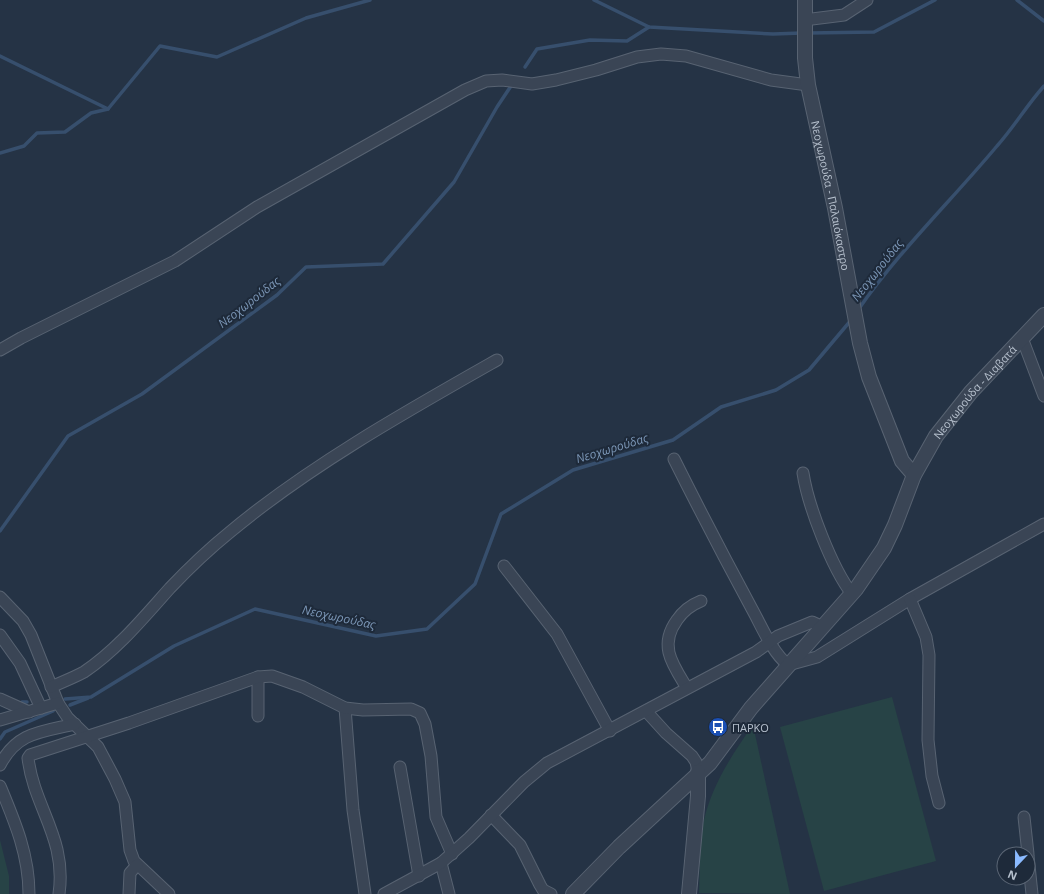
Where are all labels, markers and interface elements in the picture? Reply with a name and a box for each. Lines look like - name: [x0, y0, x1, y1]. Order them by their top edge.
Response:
- street label: Νεοχωρούδα - Παλαιόκαστρο: [808, 119, 854, 272]
- water label: Νεοχωρούδας: [847, 235, 907, 305]
- water label: Νεοχωρούδας: [214, 272, 284, 332]
- street label: Νεοχωρούδα - Διαβατά: [929, 341, 1020, 442]
- water label: Νεοχωρούδας: [574, 429, 651, 467]
- water label: Νεοχωρούδας: [301, 601, 378, 633]
- bus stop icon: ΠΑΡΚΟ: [707, 716, 729, 738]
- place label: ΠΑΡΚΟ: [732, 720, 769, 735]
- north arrow: [996, 846, 1036, 886]
- text: N: [1005, 867, 1019, 884]

